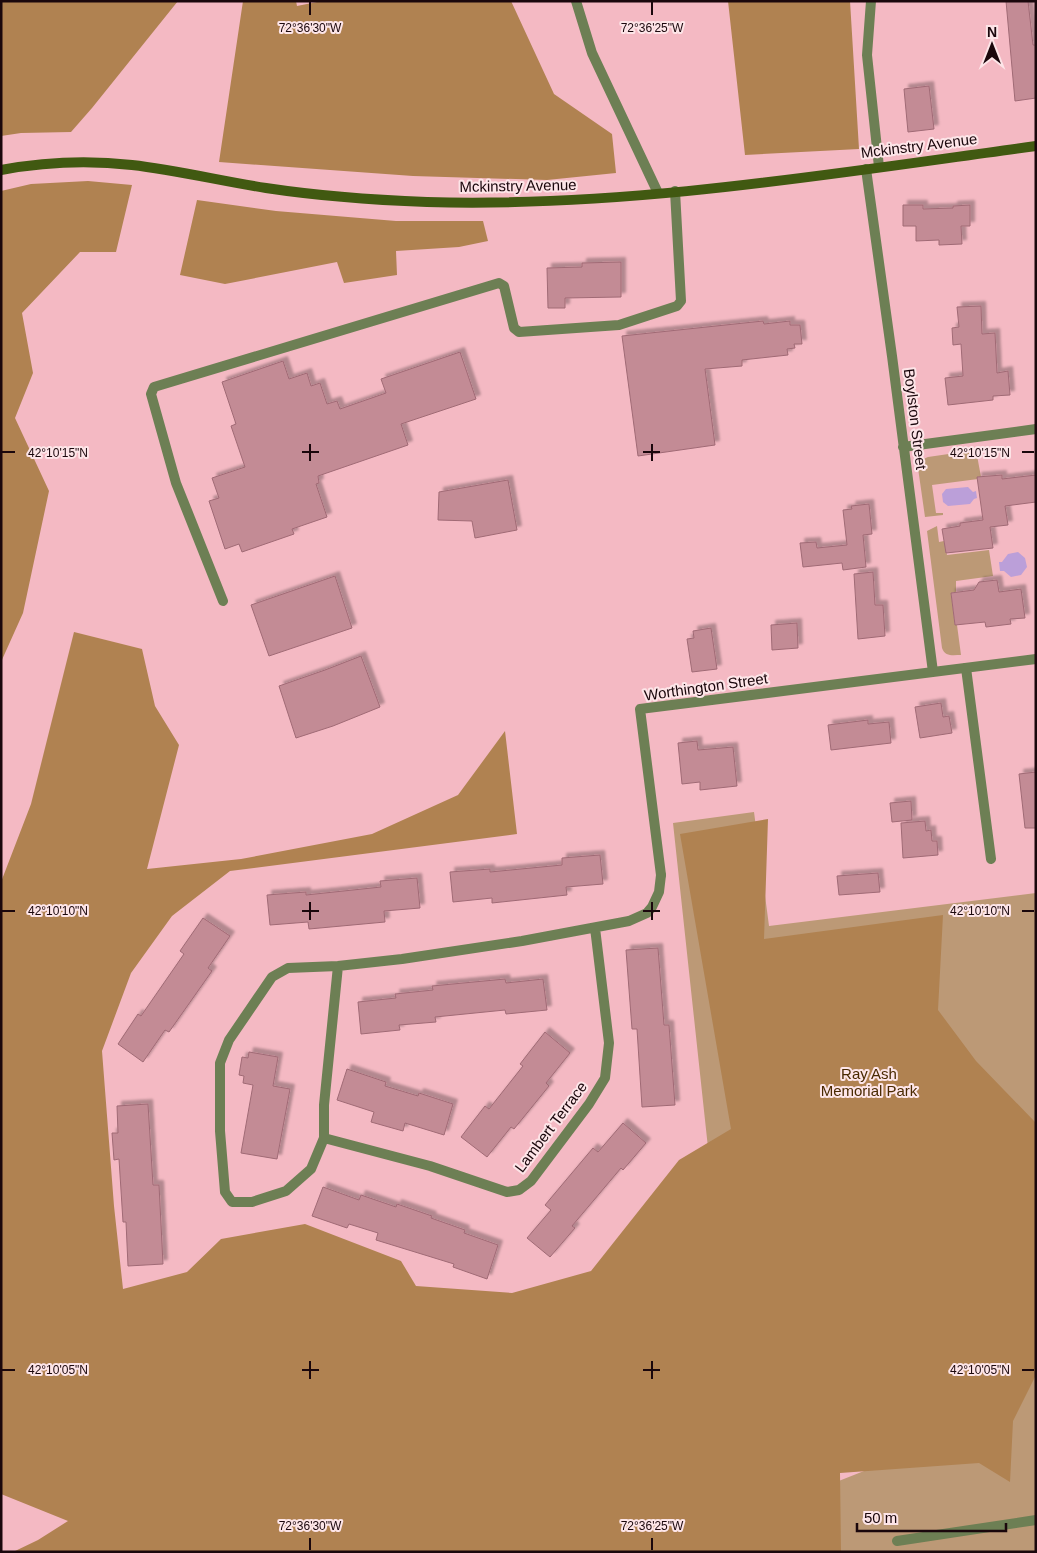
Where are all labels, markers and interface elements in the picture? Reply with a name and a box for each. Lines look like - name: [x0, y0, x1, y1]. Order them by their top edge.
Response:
- north arrow: [967, 20, 1017, 70]
- text: 72°36'30"W: [279, 21, 342, 35]
- text: 72°36'25"W: [621, 21, 684, 35]
- text: N: [987, 24, 997, 40]
- street label: Mckinstry Avenue: [860, 130, 978, 161]
- street label: Mckinstry Avenue: [459, 176, 577, 195]
- street label: Boylston Street: [901, 367, 930, 471]
- text: 42°10'15"N: [28, 446, 88, 460]
- text: 42°10'15"N: [950, 446, 1010, 460]
- street label: Worthington Street: [643, 669, 770, 704]
- text: 42°10'10"N: [28, 904, 88, 918]
- text: 42°10'10"N: [950, 904, 1010, 918]
- park label: Ray Ash Memorial Park: [821, 1065, 918, 1099]
- street label: Lambert Terrace: [511, 1078, 590, 1175]
- text: 42°10'05"N: [28, 1363, 88, 1377]
- text: 42°10'05"N: [950, 1363, 1010, 1377]
- scale bar: [857, 1500, 1006, 1532]
- text: 50 m: [864, 1509, 897, 1526]
- text: 72°36'30"W: [279, 1519, 342, 1533]
- text: 72°36'25"W: [621, 1519, 684, 1533]

